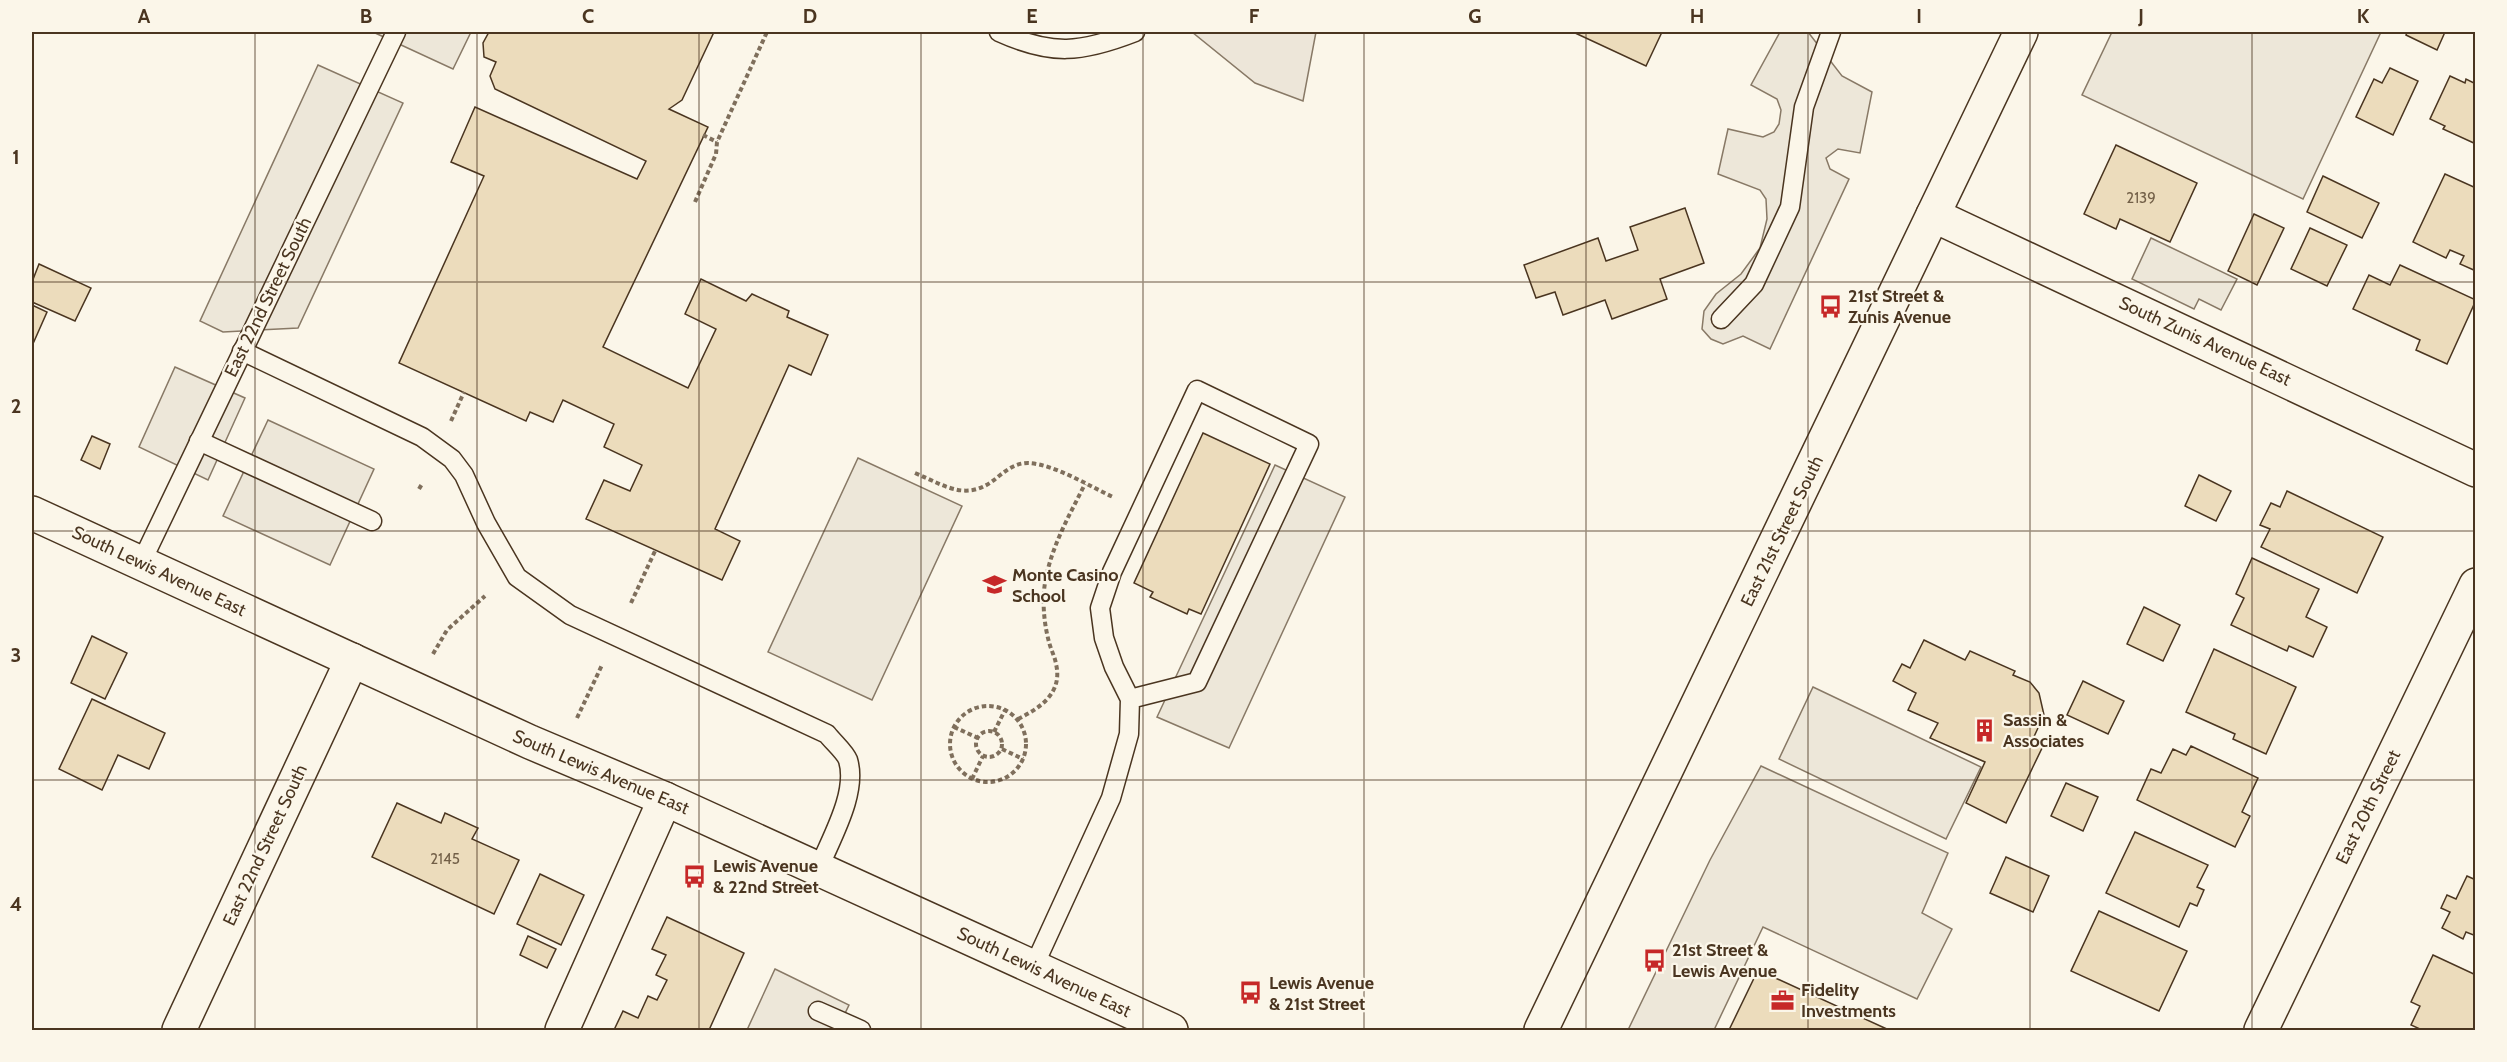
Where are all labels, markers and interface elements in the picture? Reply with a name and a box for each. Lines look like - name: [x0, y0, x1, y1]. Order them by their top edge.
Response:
- text: A: [138, 4, 151, 28]
- text: B: [360, 4, 372, 28]
- text: C: [582, 4, 594, 28]
- text: D: [803, 4, 817, 28]
- text: E: [1026, 4, 1038, 28]
- text: F: [1249, 4, 1260, 28]
- text: G: [1468, 4, 1482, 28]
- text: H: [1690, 4, 1704, 28]
- text: I: [1916, 4, 1922, 28]
- text: J: [2137, 4, 2144, 28]
- text: K: [2357, 4, 2370, 28]
- text: 1: [12, 145, 20, 169]
- house number: 2139: [2126, 189, 2156, 207]
- street label: East 22nd Street South: [220, 213, 316, 381]
- place label: 21st Street & Zunis Avenue: [1848, 285, 1951, 328]
- street label: South Zunis Avenue East: [2116, 291, 2294, 391]
- bus stop icon: 21st Street & Zunis Avenue: [1817, 293, 1843, 319]
- text: 2: [11, 394, 21, 418]
- street label: East 21st Street South: [1736, 452, 1828, 610]
- street label: South Lewis Avenue East: [69, 521, 249, 621]
- place label: Monte Casino School: [1012, 564, 1118, 607]
- school or university icon: Monte Casino School: [981, 572, 1007, 598]
- text: 3: [11, 643, 21, 667]
- place label: Sassin & Associates: [2003, 709, 2085, 752]
- building icon: Sassin & Associates: [1972, 717, 1998, 743]
- street label: South Lewis Avenue East: [510, 725, 692, 819]
- street label: East 20th Street: [2331, 746, 2405, 868]
- street label: East 22nd Street South: [218, 761, 312, 929]
- house number: 2145: [430, 850, 460, 868]
- place label: Lewis Avenue & 22nd Street: [713, 855, 819, 898]
- bus stop icon: Lewis Avenue & 22nd Street: [682, 863, 708, 889]
- text: 4: [10, 892, 22, 916]
- street label: South Lewis Avenue East: [954, 922, 1134, 1022]
- place label: 21st Street & Lewis Avenue: [1672, 939, 1777, 982]
- bus stop icon: 21st Street & Lewis Avenue: [1641, 947, 1667, 973]
- place label: Lewis Avenue & 21st Street: [1269, 972, 1374, 1015]
- place label: Fidelity Investments: [1801, 979, 1896, 1022]
- bus stop icon: Lewis Avenue & 21st Street: [1238, 980, 1264, 1006]
- office icon: Fidelity Investments: [1770, 987, 1796, 1013]

